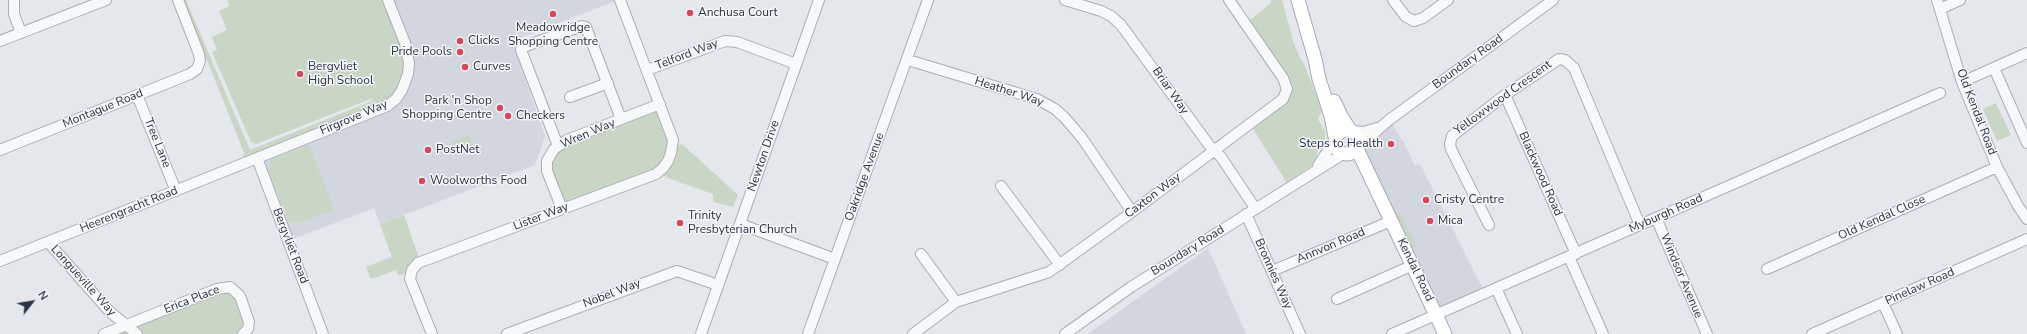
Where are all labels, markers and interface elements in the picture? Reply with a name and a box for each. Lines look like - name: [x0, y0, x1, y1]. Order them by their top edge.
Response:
- place label: Anchusa Court: [698, 6, 778, 20]
- marker: Anchusa Court: [685, 8, 695, 18]
- marker: Meadowridge Shopping Centre: [548, 9, 558, 19]
- place label: Meadowridge Shopping Centre: [508, 21, 598, 49]
- street label: Boundary Road: [1430, 32, 1506, 92]
- place label: Clicks: [468, 34, 500, 48]
- marker: Clicks: [455, 36, 465, 46]
- street label: Telford Way: [654, 36, 720, 74]
- place label: Pride Pools: [391, 45, 452, 59]
- marker: Pride Pools: [455, 47, 465, 57]
- street label: Yellowwood Crescent: [1451, 58, 1555, 138]
- place label: Bergvliet High School: [308, 60, 373, 88]
- place label: Curves: [473, 60, 511, 74]
- marker: Curves: [460, 62, 470, 72]
- street label: Briar Way: [1149, 65, 1191, 117]
- street label: Old Kendal Road: [1953, 67, 1999, 157]
- marker: Bergvliet High School: [295, 69, 305, 79]
- street label: Heather Way: [973, 74, 1045, 110]
- street label: Montague Road: [61, 86, 145, 132]
- place label: Park 'n Shop Shopping Centre: [402, 94, 492, 122]
- street label: Firgrove Way: [318, 97, 390, 139]
- marker: Park 'n Shop Shopping Centre: [495, 103, 505, 113]
- place label: Checkers: [516, 109, 565, 123]
- marker: Checkers: [503, 111, 513, 121]
- street label: Tree Lane: [140, 116, 174, 170]
- street label: Wren Way: [558, 116, 618, 152]
- street label: Newton Drive: [745, 118, 783, 194]
- street label: Blackwood Road: [1515, 130, 1565, 218]
- street label: Oakridge Avenue: [842, 131, 888, 223]
- place label: Steps to Health: [1299, 137, 1383, 151]
- marker: Steps to Health: [1386, 139, 1396, 149]
- place label: PostNet: [436, 143, 479, 157]
- marker: PostNet: [423, 145, 433, 155]
- street label: Caxton Way: [1122, 170, 1184, 222]
- place label: Woolworths Food: [430, 174, 527, 188]
- marker: Woolworths Food: [417, 176, 427, 186]
- street label: Heerengracht Road: [78, 184, 180, 236]
- street label: Myburgh Road: [1627, 191, 1705, 237]
- street label: Old Kendal Close: [1836, 192, 1928, 244]
- place label: Cristy Centre: [1434, 193, 1504, 207]
- marker: Cristy Centre: [1421, 195, 1431, 205]
- street label: Lister Way: [511, 200, 571, 234]
- street label: Bergvliet Road: [269, 206, 311, 286]
- place label: Trinity Presbyterian Church: [688, 209, 797, 237]
- place label: Mica: [1438, 214, 1463, 228]
- marker: Mica: [1425, 216, 1435, 226]
- marker: Trinity Presbyterian Church: [675, 218, 685, 228]
- street label: Boundary Road: [1149, 223, 1227, 279]
- street label: Annvon Road: [1295, 225, 1367, 267]
- street label: Windsor Avenue: [1657, 232, 1705, 320]
- street label: Kendal Road: [1394, 236, 1436, 304]
- street label: Bronnies Way: [1251, 237, 1295, 311]
- street label: Longueville Way: [47, 243, 119, 319]
- street label: Pinelaw Road: [1883, 265, 1957, 309]
- street label: Nobel Way: [581, 276, 643, 312]
- north arrow: [12, 282, 52, 322]
- street label: Erica Place: [162, 283, 222, 317]
- text: N: [34, 288, 51, 303]

